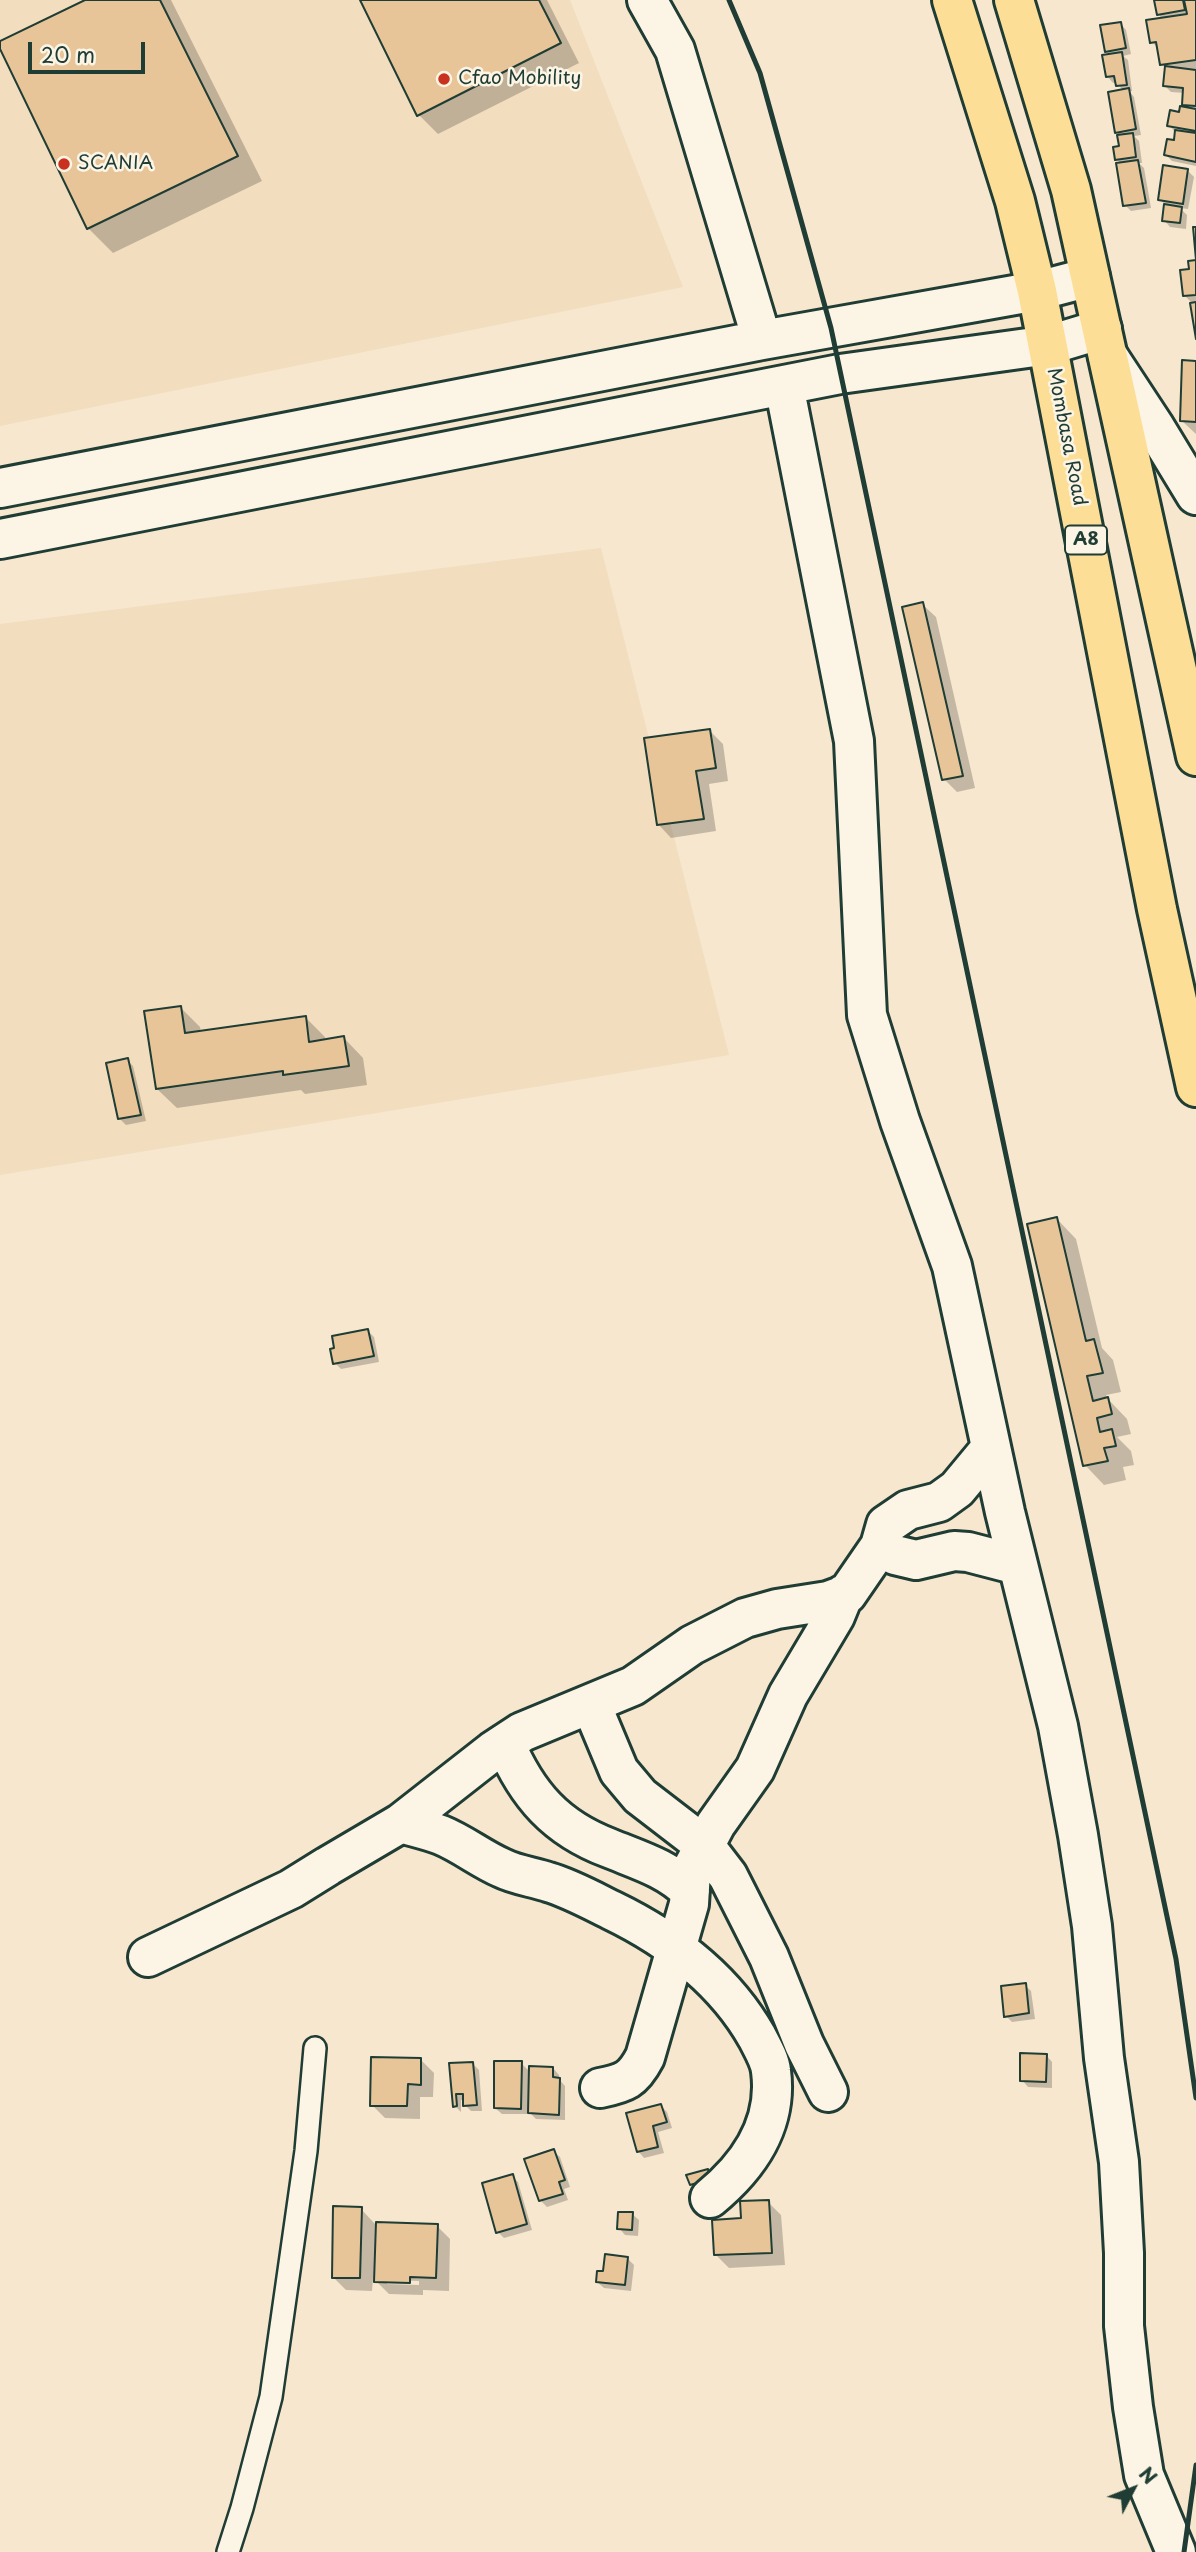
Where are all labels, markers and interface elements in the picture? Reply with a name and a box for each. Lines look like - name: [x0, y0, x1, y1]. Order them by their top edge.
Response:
- scale bar: [32, 28, 149, 72]
- text: 20 m: [41, 38, 95, 70]
- place label: Cfao Mobility: [458, 68, 581, 90]
- marker: Cfao Mobility: [436, 71, 452, 87]
- place label: SCANIA: [78, 153, 153, 175]
- marker: SCANIA: [56, 156, 72, 172]
- street label: Mombasa Road: [1041, 366, 1091, 508]
- road number: A8: [1065, 526, 1107, 554]
- north arrow: [1098, 2454, 1168, 2524]
- text: N: [1133, 2460, 1164, 2490]

